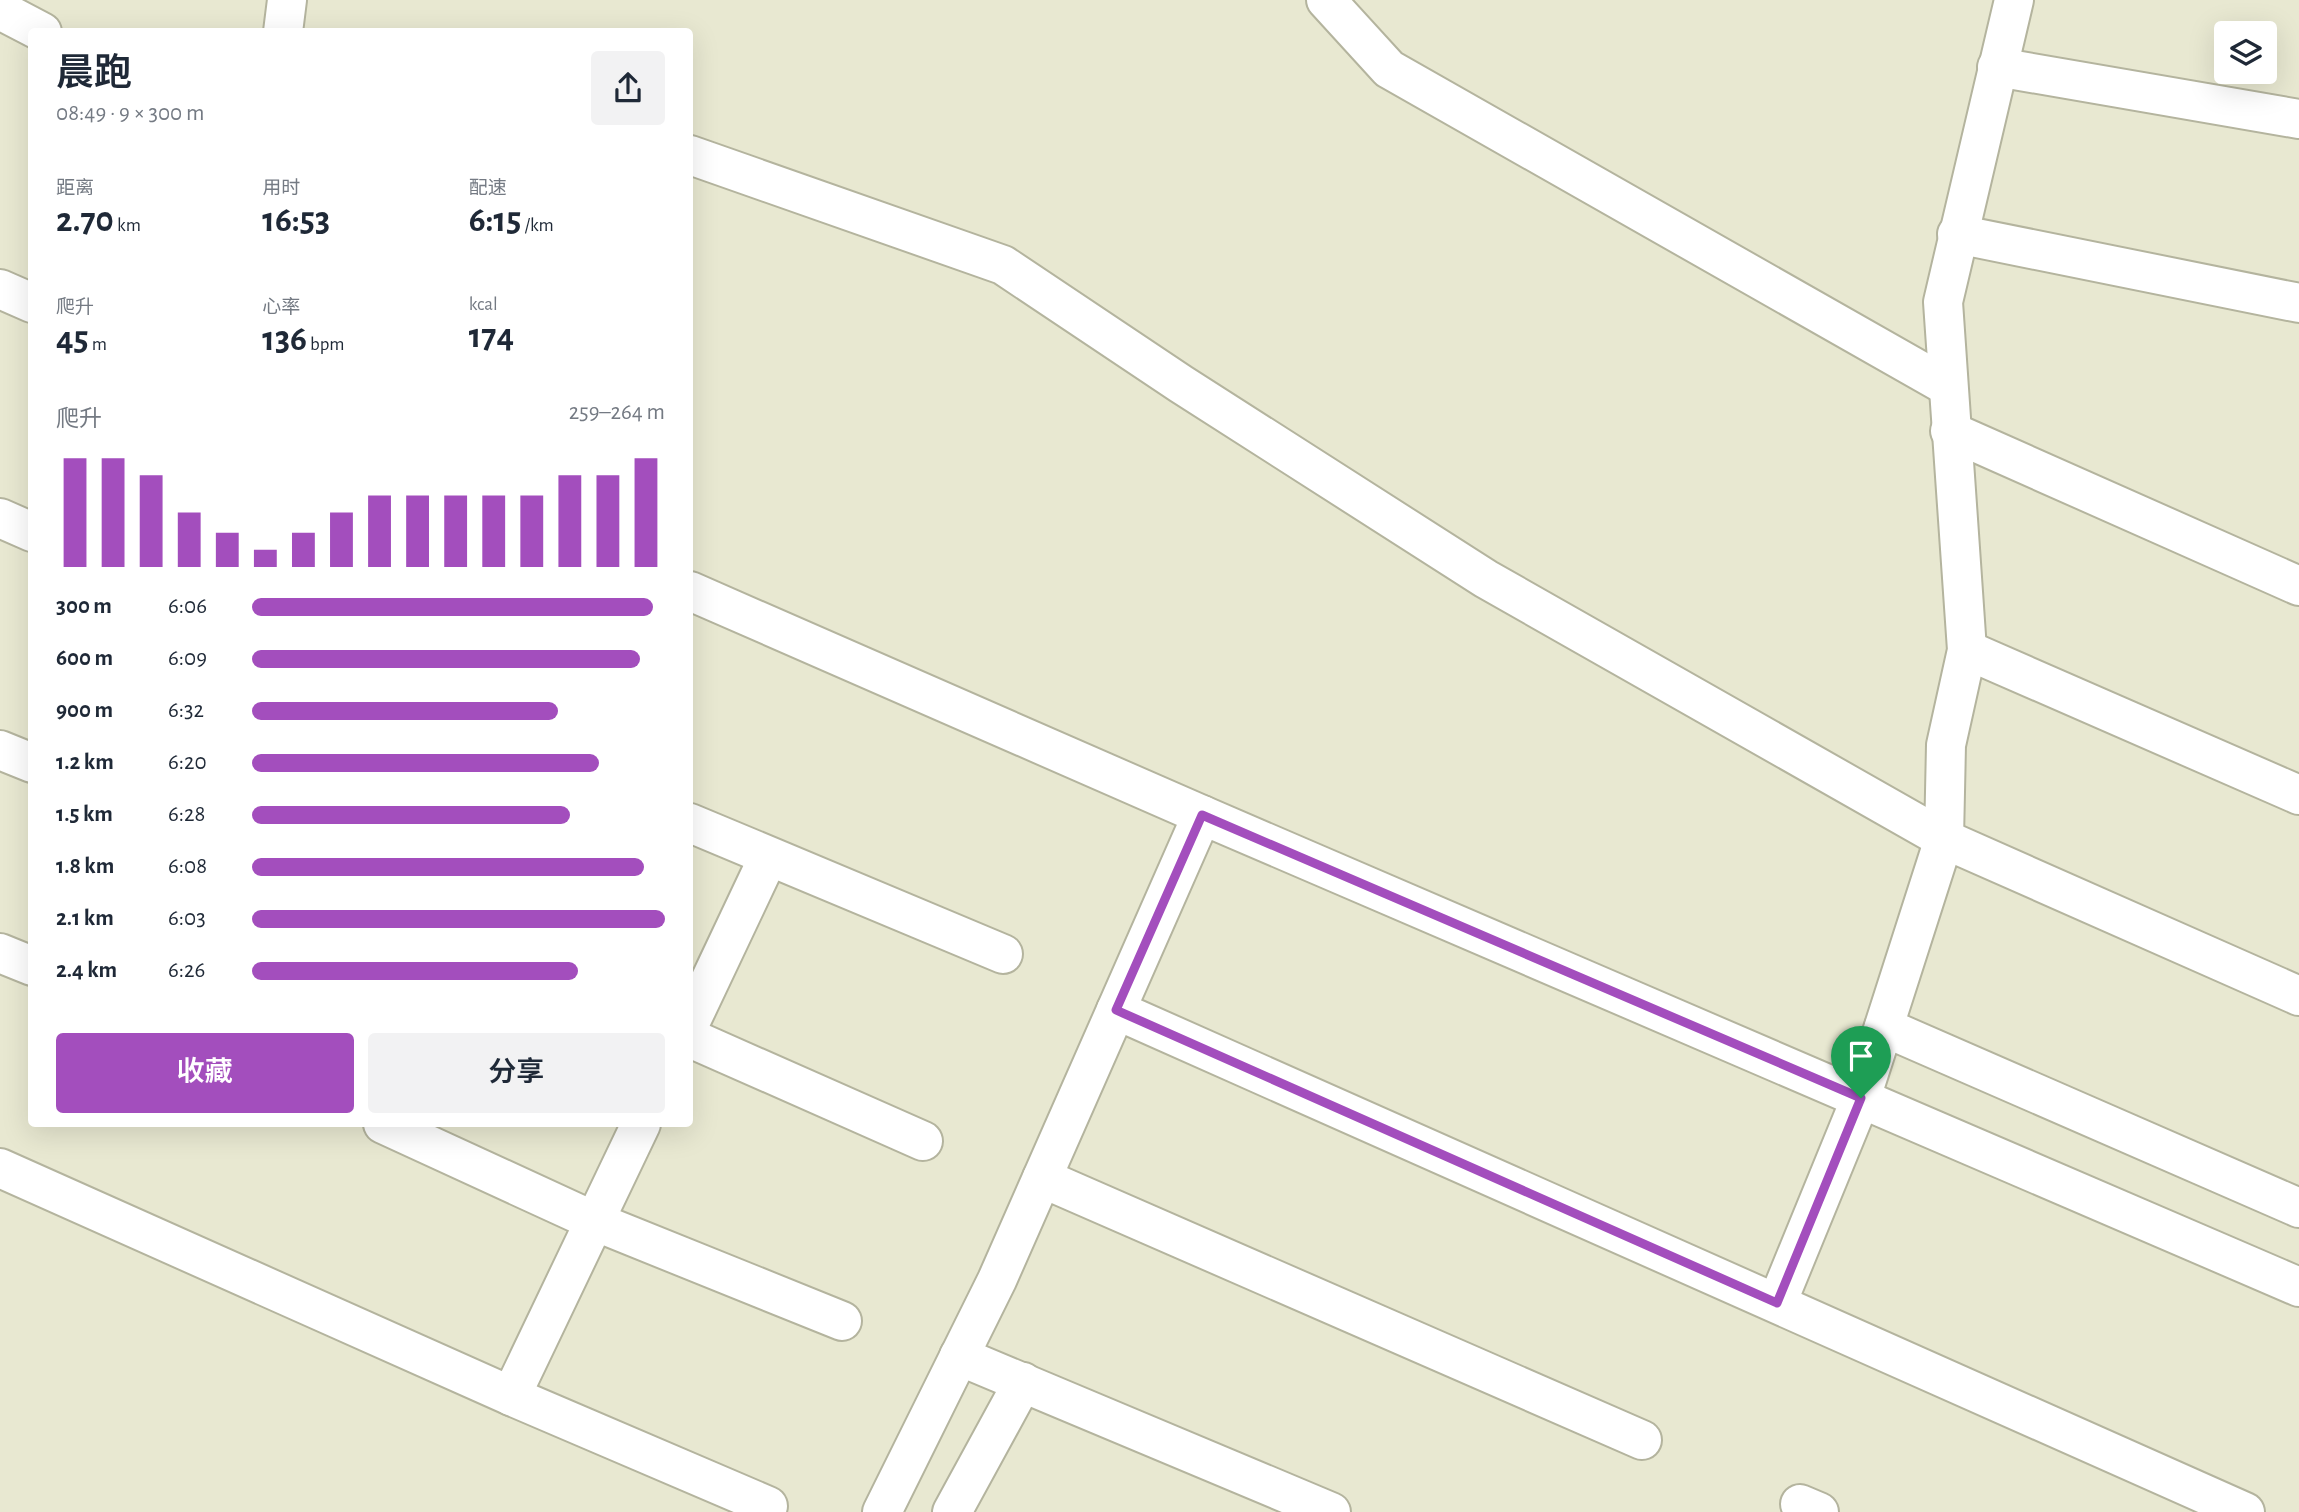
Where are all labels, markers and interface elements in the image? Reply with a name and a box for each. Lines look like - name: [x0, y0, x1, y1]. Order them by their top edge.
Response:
- map controls: [2214, 21, 2277, 84]
- button: layers: [2214, 21, 2277, 84]
- button: share: [591, 51, 665, 125]
- text: 晨跑: [56, 55, 132, 93]
- text: 08:49 · 9 × 300 m: [56, 102, 204, 125]
- text: 距离: [56, 179, 94, 198]
- text: 用时: [262, 179, 300, 198]
- text: 配速: [469, 179, 507, 198]
- text: 2.70: [56, 203, 114, 238]
- text: 16:53: [262, 203, 330, 238]
- text: 6:15: [469, 203, 521, 238]
- text: km: [114, 216, 141, 235]
- text: /km: [521, 216, 554, 235]
- text: kcal: [469, 295, 498, 314]
- text: 爬升: [56, 298, 94, 317]
- text: 心率: [262, 298, 300, 317]
- text: 174: [469, 319, 514, 354]
- text: 45: [56, 322, 89, 357]
- text: 136: [262, 322, 307, 357]
- text: m: [89, 335, 107, 354]
- text: bpm: [307, 335, 345, 354]
- text: 259–264 m: [569, 401, 665, 424]
- text: 爬升: [56, 408, 102, 431]
- text: 300 m: [56, 595, 112, 618]
- text: 6:06: [168, 595, 207, 618]
- text: 600 m: [56, 647, 113, 670]
- text: 6:09: [168, 647, 207, 670]
- text: 900 m: [56, 699, 113, 722]
- text: 6:32: [168, 699, 204, 722]
- text: 1.2 km: [56, 751, 114, 774]
- text: 6:20: [168, 751, 207, 774]
- text: 1.5 km: [56, 803, 113, 826]
- text: 6:28: [168, 803, 205, 826]
- text: 1.8 km: [56, 855, 114, 878]
- text: 6:08: [168, 855, 207, 878]
- text: 2.1 km: [56, 907, 114, 930]
- text: 6:03: [168, 907, 206, 930]
- text: 2.4 km: [56, 959, 117, 982]
- text: 6:26: [168, 959, 205, 982]
- pin: [1831, 1026, 1891, 1098]
- button: 收藏: [56, 1033, 354, 1113]
- button: 分享: [368, 1033, 665, 1113]
- icon: arrive: [1842, 1037, 1880, 1075]

